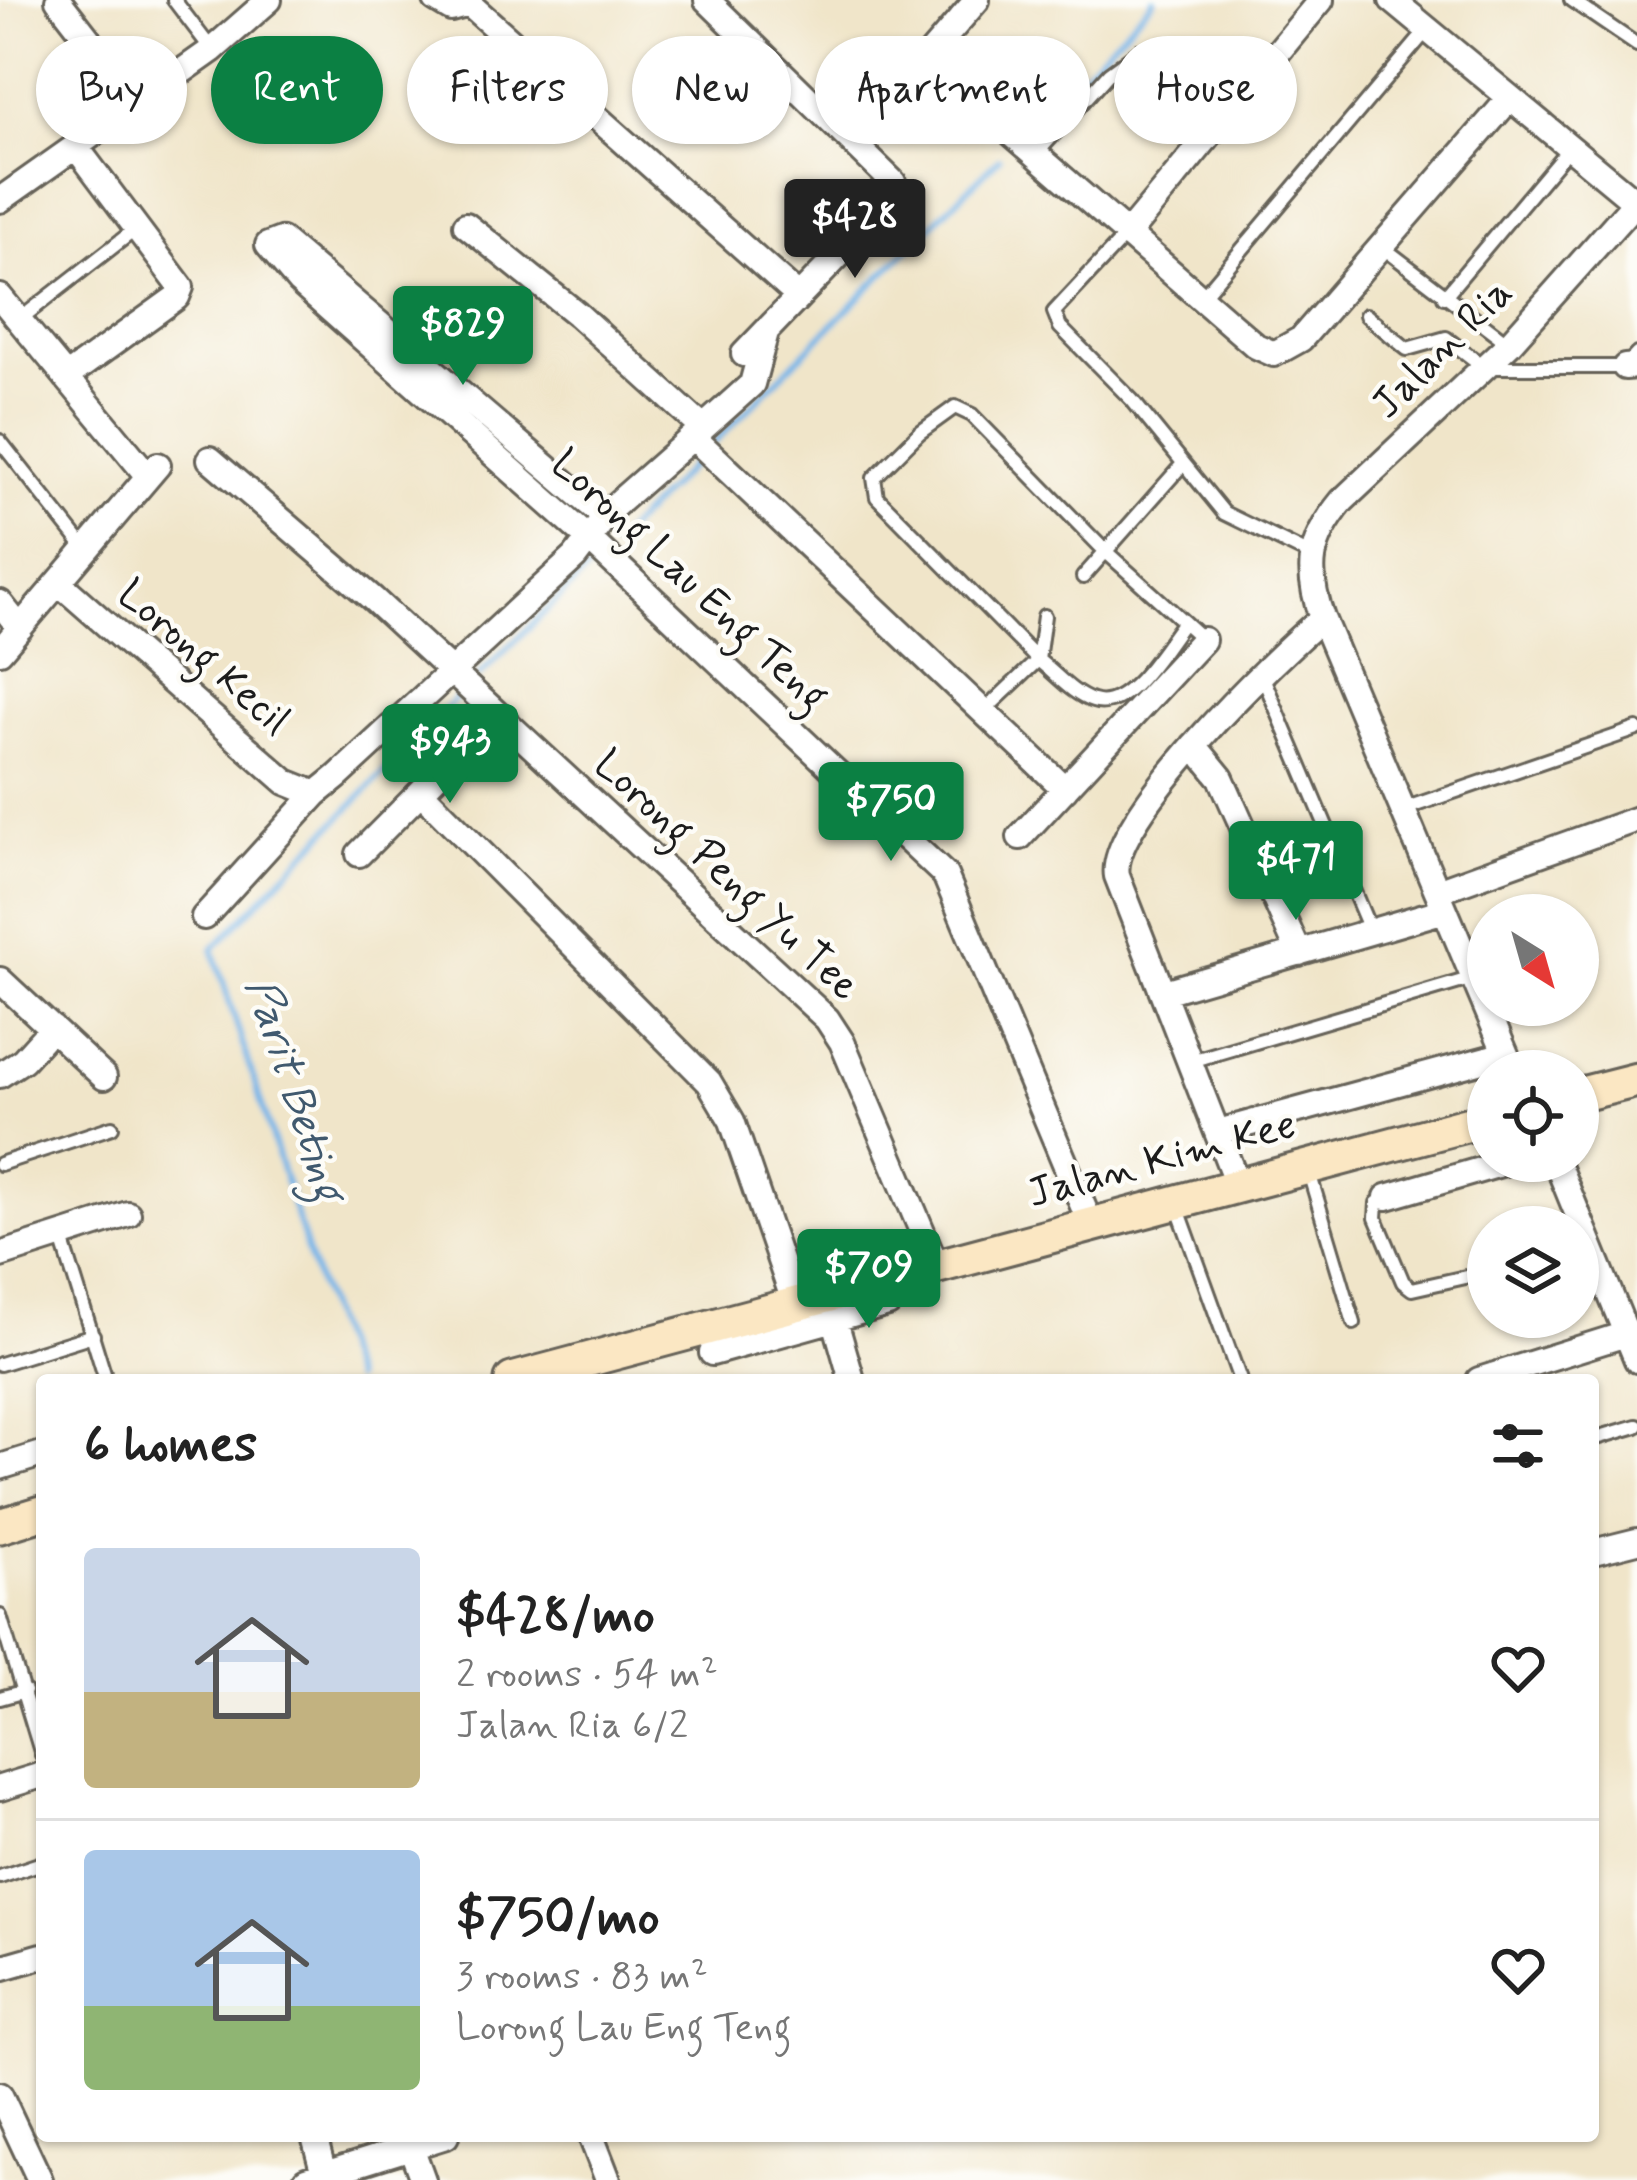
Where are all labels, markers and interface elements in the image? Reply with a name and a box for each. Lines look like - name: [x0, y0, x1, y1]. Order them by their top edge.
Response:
- chip: Buy: [36, 36, 187, 144]
- chip: Rent: [211, 36, 383, 144]
- chip: Filters: [407, 36, 608, 144]
- chip: New: [632, 36, 791, 144]
- chip: Apartment: [815, 36, 1090, 144]
- chip: House: [1114, 36, 1297, 144]
- pin: $428: [784, 179, 926, 281]
- text: $428: [811, 192, 899, 243]
- street label: Jalan Ria: [1361, 267, 1525, 431]
- pin: $829: [392, 286, 534, 388]
- text: $829: [420, 299, 506, 350]
- street label: Lorong Lau Eng Teng: [535, 438, 840, 727]
- street label: Lorong Kecil: [102, 568, 301, 751]
- pin: $943: [379, 704, 521, 806]
- text: $943: [409, 717, 491, 768]
- street label: Lorong Peng Yu Tee: [578, 738, 871, 1017]
- pin: $750: [820, 762, 962, 864]
- text: $750: [846, 775, 936, 826]
- pin: $471: [1225, 821, 1367, 923]
- text: $471: [1256, 834, 1336, 885]
- north arrow: [1467, 894, 1599, 1026]
- map controls: [1467, 894, 1599, 1338]
- water label: Parit Beting: [225, 971, 359, 1216]
- button: locate: [1467, 1050, 1599, 1182]
- street label: Jalan Kim Kee: [1022, 1098, 1302, 1222]
- button: layers: [1467, 1206, 1599, 1338]
- pin: $709: [798, 1229, 940, 1331]
- text: $709: [824, 1242, 914, 1293]
- text: 6 homes: [84, 1413, 257, 1479]
- icon: filters: [1485, 1413, 1551, 1479]
- text: $428/mo: [456, 1584, 655, 1650]
- icon: home: [180, 1596, 324, 1740]
- icon: heart: [1485, 1635, 1551, 1701]
- text: 2 rooms · 54 m²: [456, 1650, 718, 1701]
- text: Jalan Ria 6/2: [456, 1701, 688, 1752]
- text: $750/mo: [456, 1886, 659, 1952]
- icon: home: [180, 1898, 324, 2042]
- icon: heart: [1485, 1937, 1551, 2003]
- text: 3 rooms · 83 m²: [456, 1952, 708, 2003]
- text: Lorong Lau Eng Teng: [456, 2003, 791, 2054]

